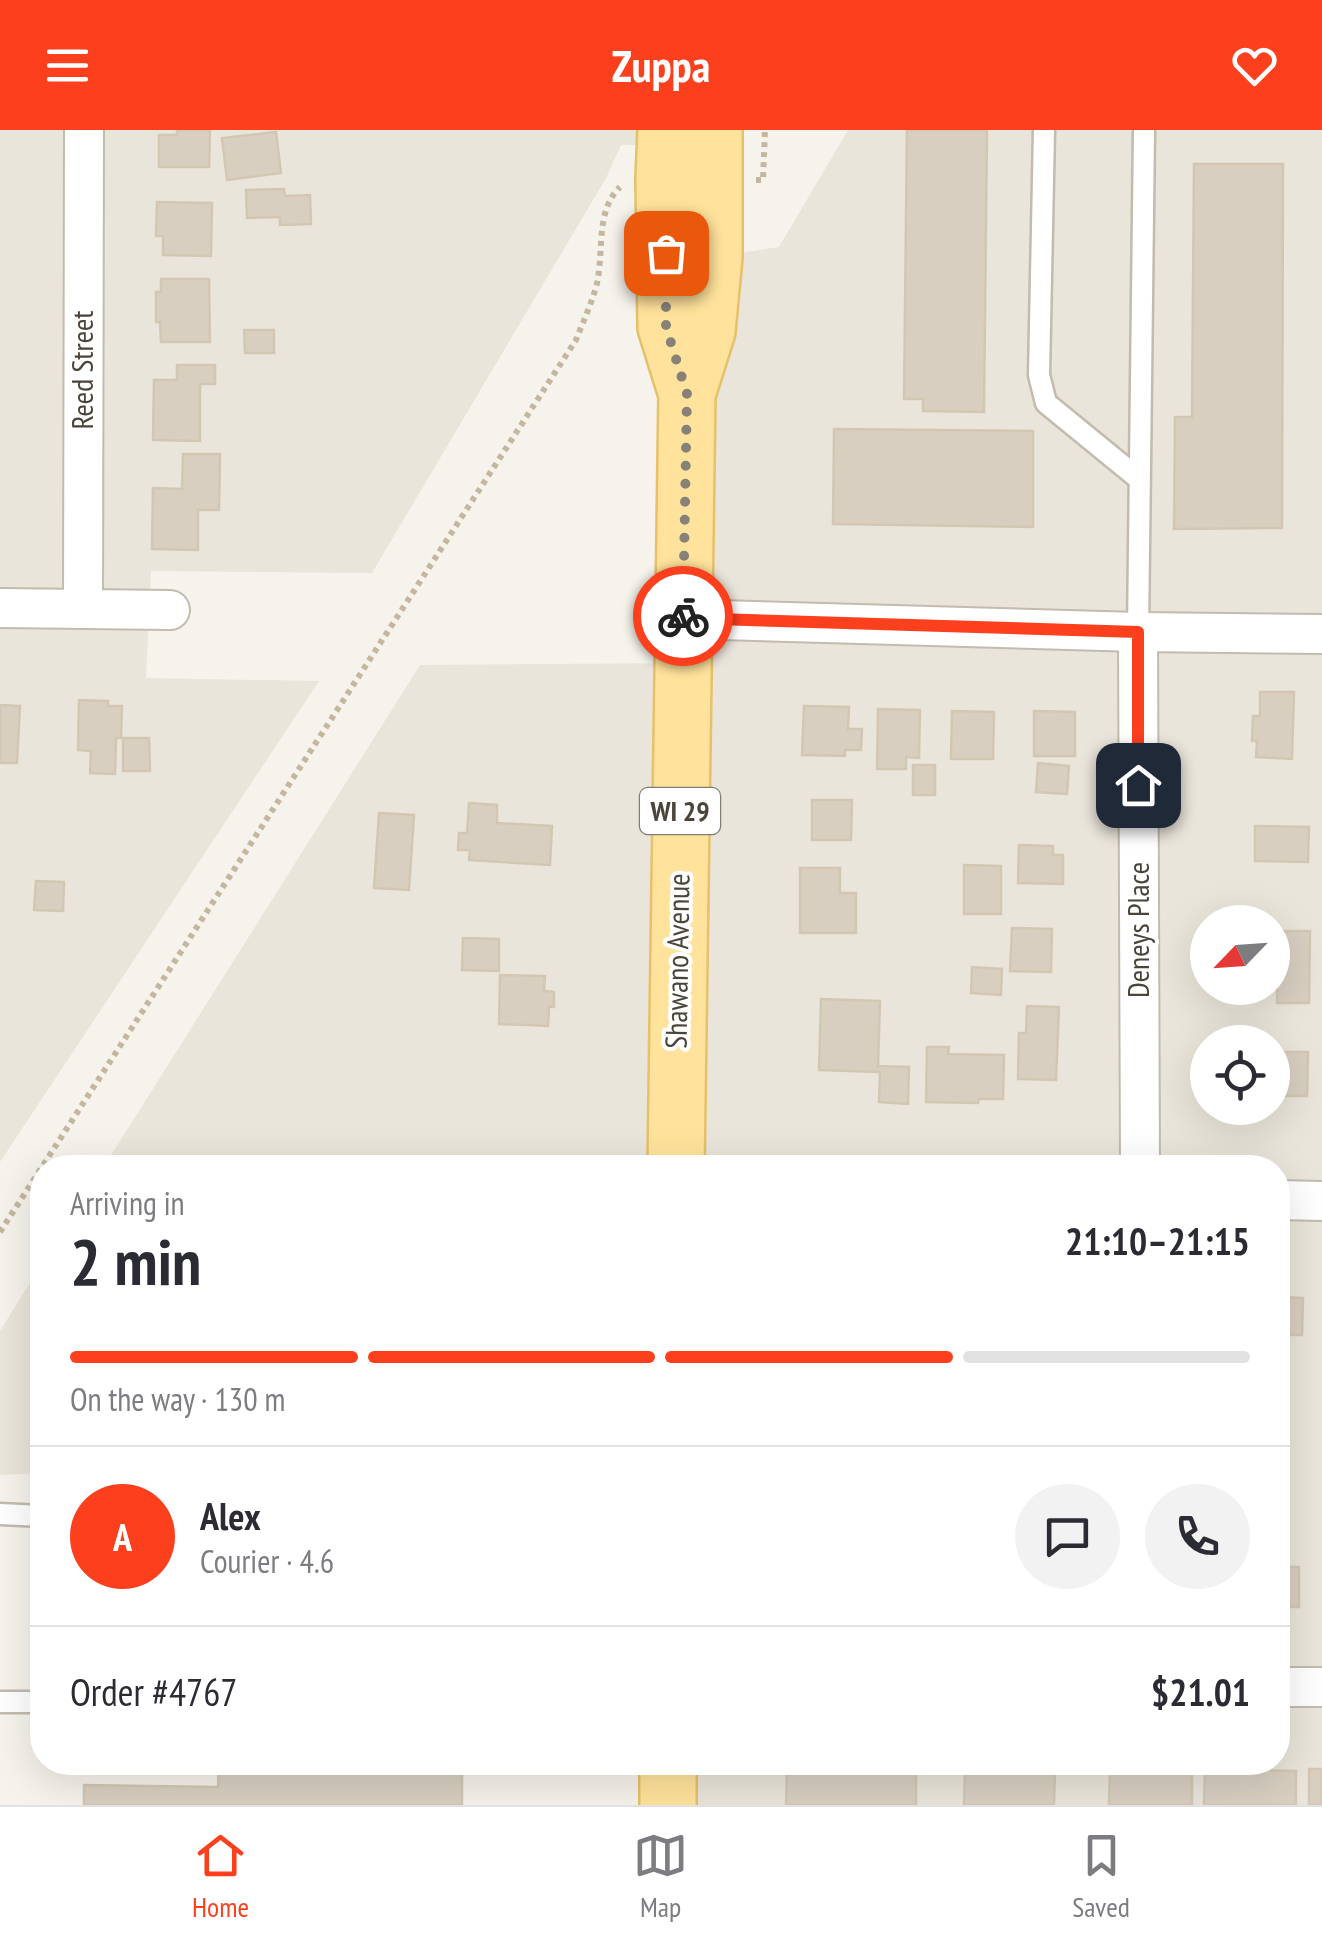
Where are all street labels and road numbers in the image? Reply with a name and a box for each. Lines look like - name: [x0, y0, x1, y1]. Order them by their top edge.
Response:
- street label: Reed Street: [62, 310, 101, 430]
- road number: WI 29: [640, 788, 720, 834]
- street label: Deneys Place: [1118, 862, 1157, 998]
- street label: Shawano Avenue: [655, 873, 698, 1049]

